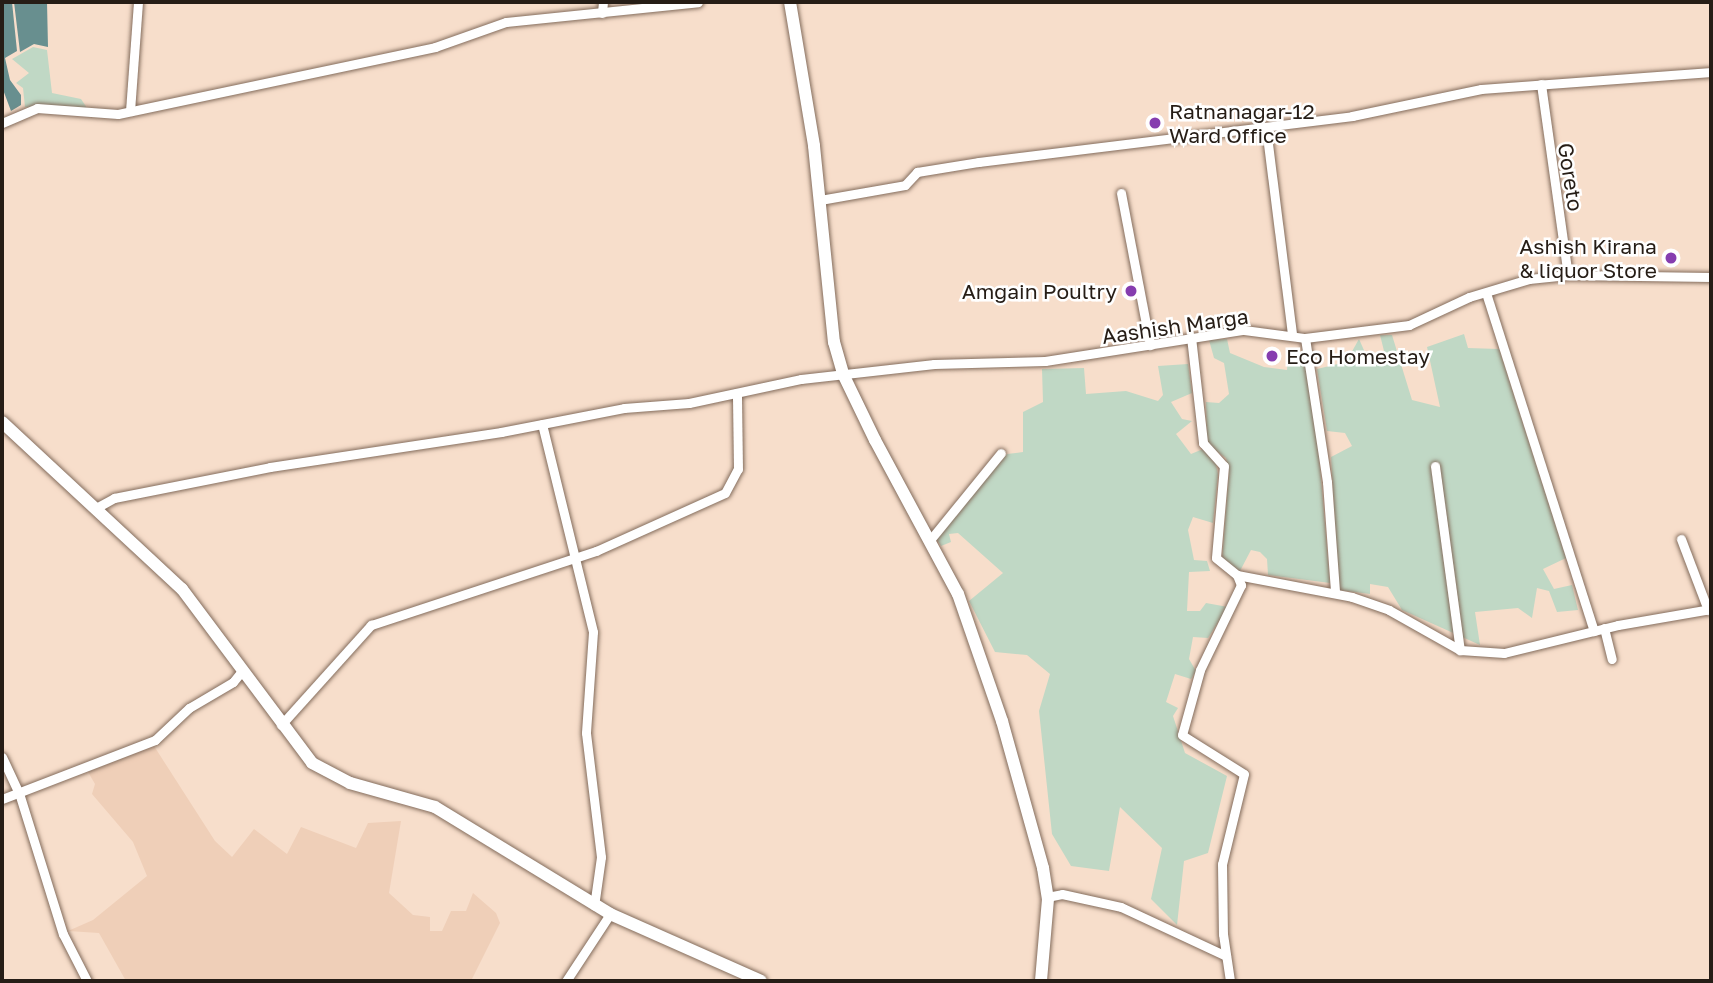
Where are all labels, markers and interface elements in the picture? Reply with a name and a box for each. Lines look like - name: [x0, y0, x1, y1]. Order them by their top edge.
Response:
- place label: Ratnanagar-12 Ward Office: [1169, 98, 1315, 148]
- marker: Ratnanagar-12 Ward Office: [1147, 115, 1163, 131]
- street label: Goreto: [1553, 141, 1589, 213]
- place label: Ashish Kirana & liquor Store: [1519, 233, 1657, 283]
- marker: Ashish Kirana & liquor Store: [1663, 250, 1679, 266]
- place label: Amgain Poultry: [962, 278, 1117, 304]
- marker: Amgain Poultry: [1123, 283, 1139, 299]
- street label: Aashish Marga: [1100, 303, 1250, 349]
- place label: Eco Homestay: [1286, 343, 1430, 369]
- marker: Eco Homestay: [1264, 348, 1280, 364]

